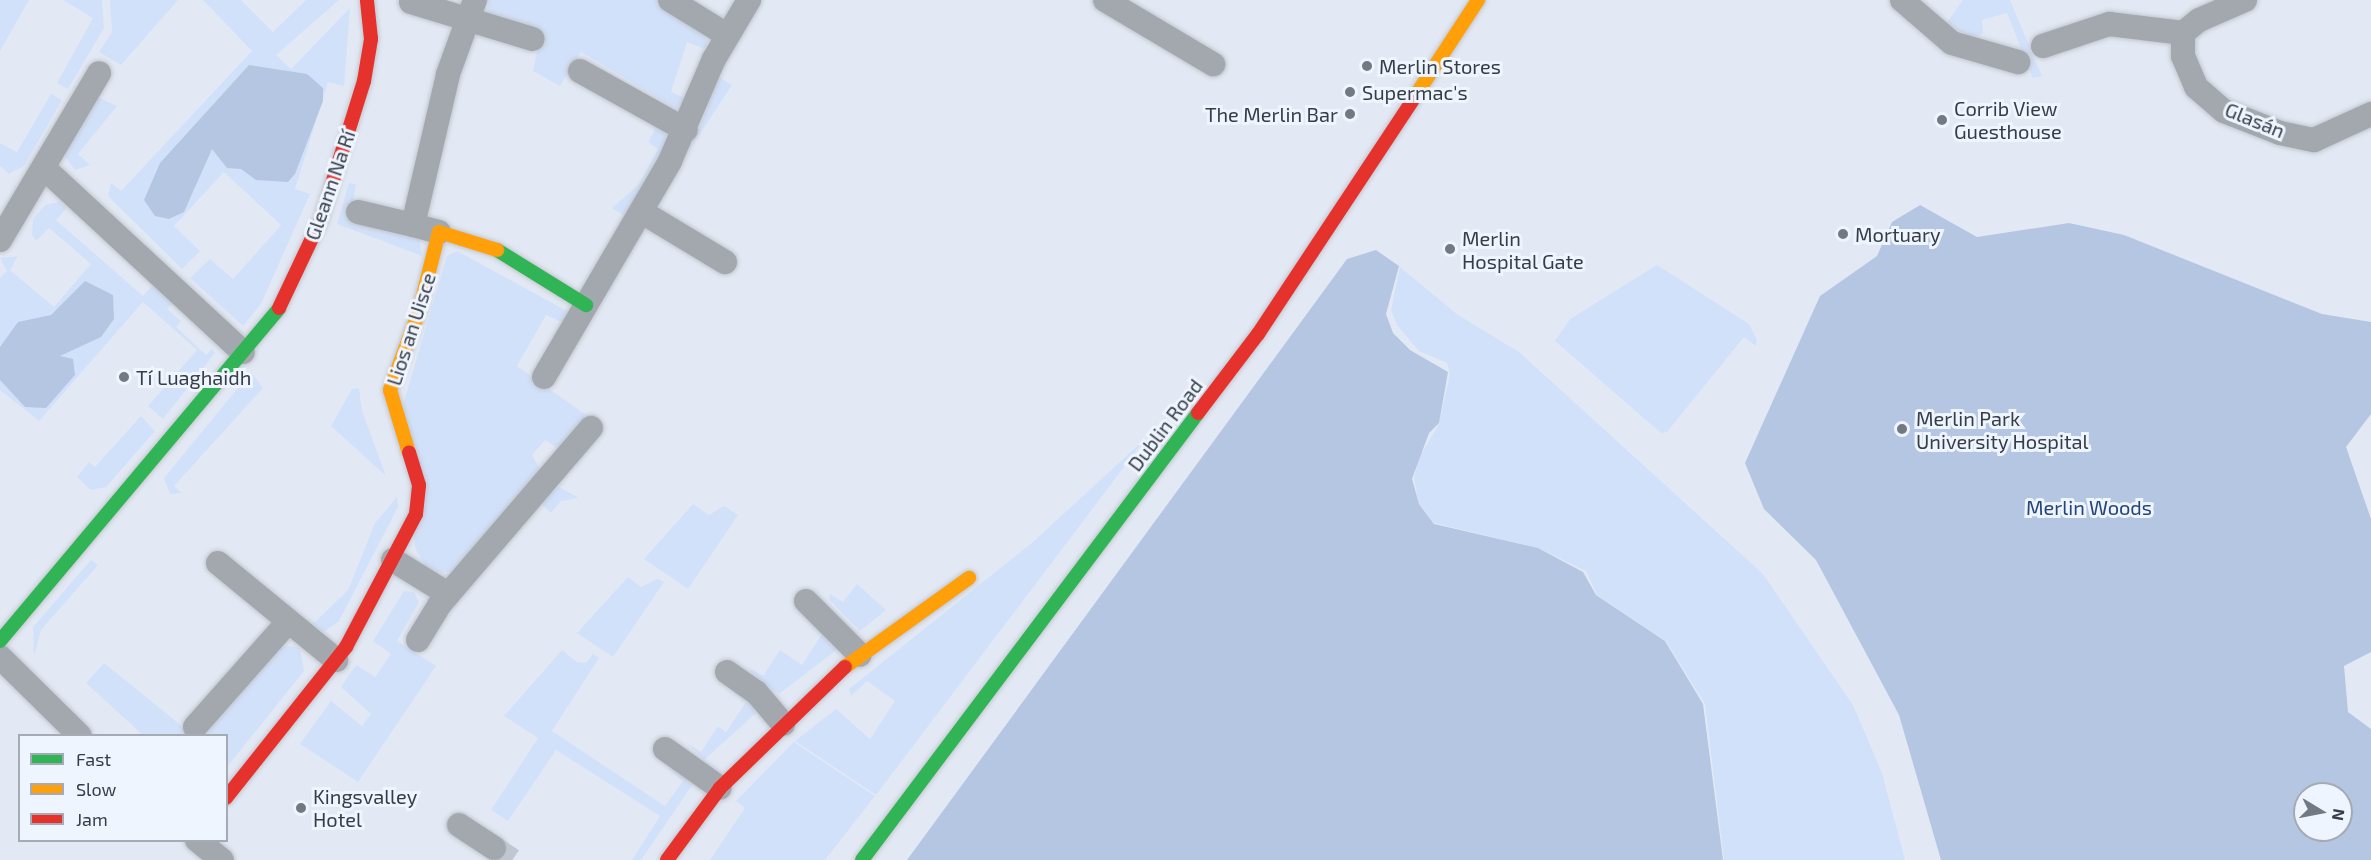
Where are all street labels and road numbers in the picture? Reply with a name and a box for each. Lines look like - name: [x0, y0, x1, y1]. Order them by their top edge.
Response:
- street label: Glasán: [2222, 97, 2288, 143]
- street label: Gleann Na Rí: [300, 127, 360, 243]
- street label: Lios an Uisce: [381, 270, 441, 388]
- street label: Dublin Road: [1123, 374, 1207, 476]

